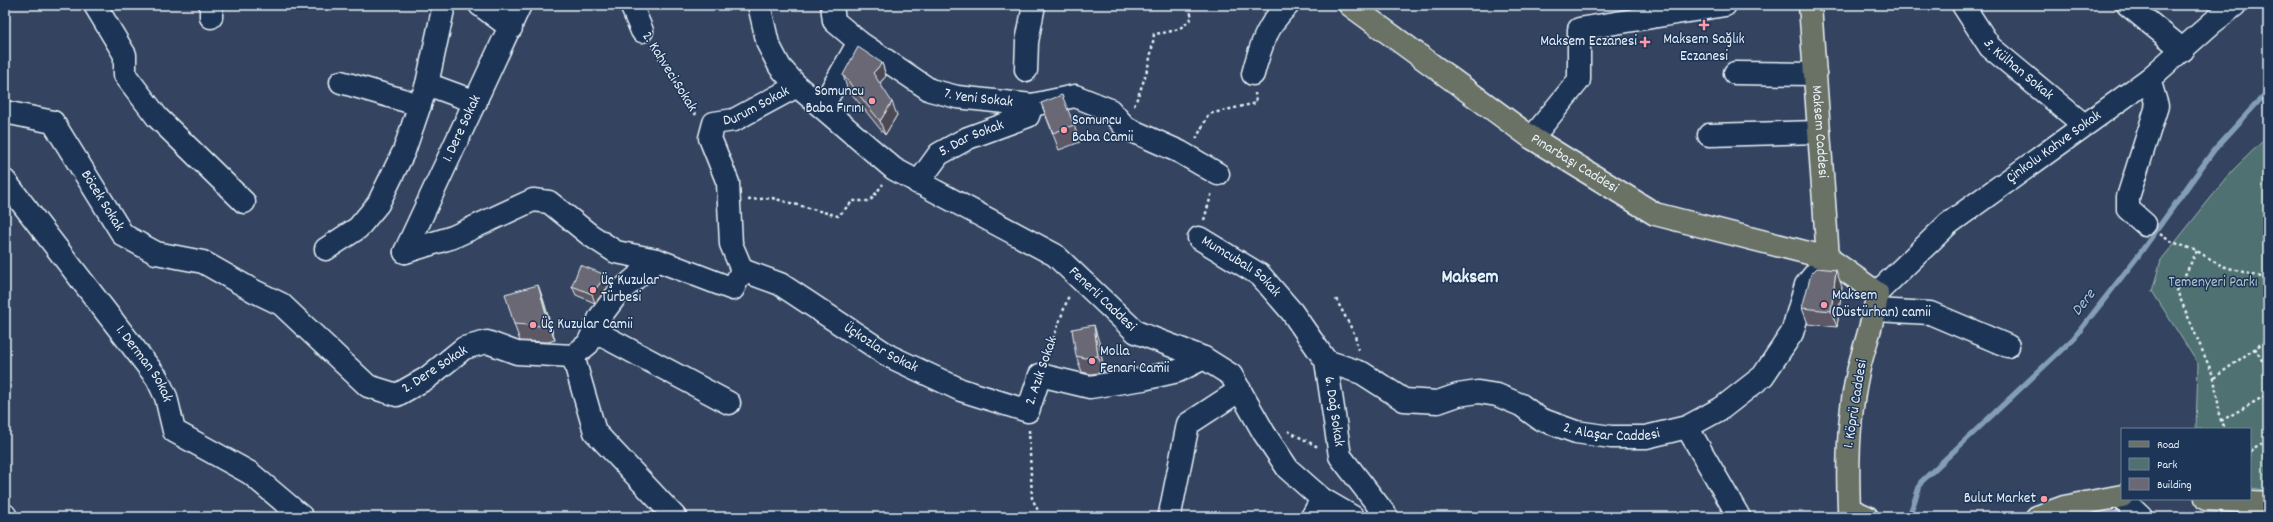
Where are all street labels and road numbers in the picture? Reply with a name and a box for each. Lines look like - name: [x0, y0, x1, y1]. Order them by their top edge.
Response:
- street label: 2. Kahveci Sokak: [636, 28, 702, 116]
- street label: 3. Külhan Sokak: [1977, 35, 2058, 106]
- street label: Durum Sokak: [722, 81, 794, 132]
- street label: 7. Yeni Sokak: [941, 83, 1014, 114]
- street label: Maksem Caddesi: [1805, 85, 1833, 179]
- street label: 1. Dere Sokak: [437, 91, 488, 166]
- street label: Çinkolu Kahve Sokak: [2002, 105, 2106, 189]
- street label: 5. Dar Sokak: [935, 115, 1007, 163]
- street label: Pınarbaşı Caddesi: [1526, 129, 1623, 200]
- street label: Böcek Sokak: [75, 166, 129, 236]
- street label: Mumcubalı Sokak: [1197, 231, 1286, 302]
- street label: Fenerli Caddesi: [1063, 262, 1141, 338]
- street label: Üçkozlar Sokak: [839, 318, 921, 379]
- street label: 1. Derman Sokak: [109, 321, 178, 404]
- street label: 2. Azık Sokak: [1020, 334, 1064, 408]
- street label: 2. Dere Sokak: [398, 340, 472, 400]
- street label: 1. Köprü Caddesi: [1838, 358, 1874, 450]
- street label: 6. Dağ Sokak: [1317, 375, 1349, 448]
- street label: 2. Alaşar Caddesi: [1560, 417, 1663, 448]

